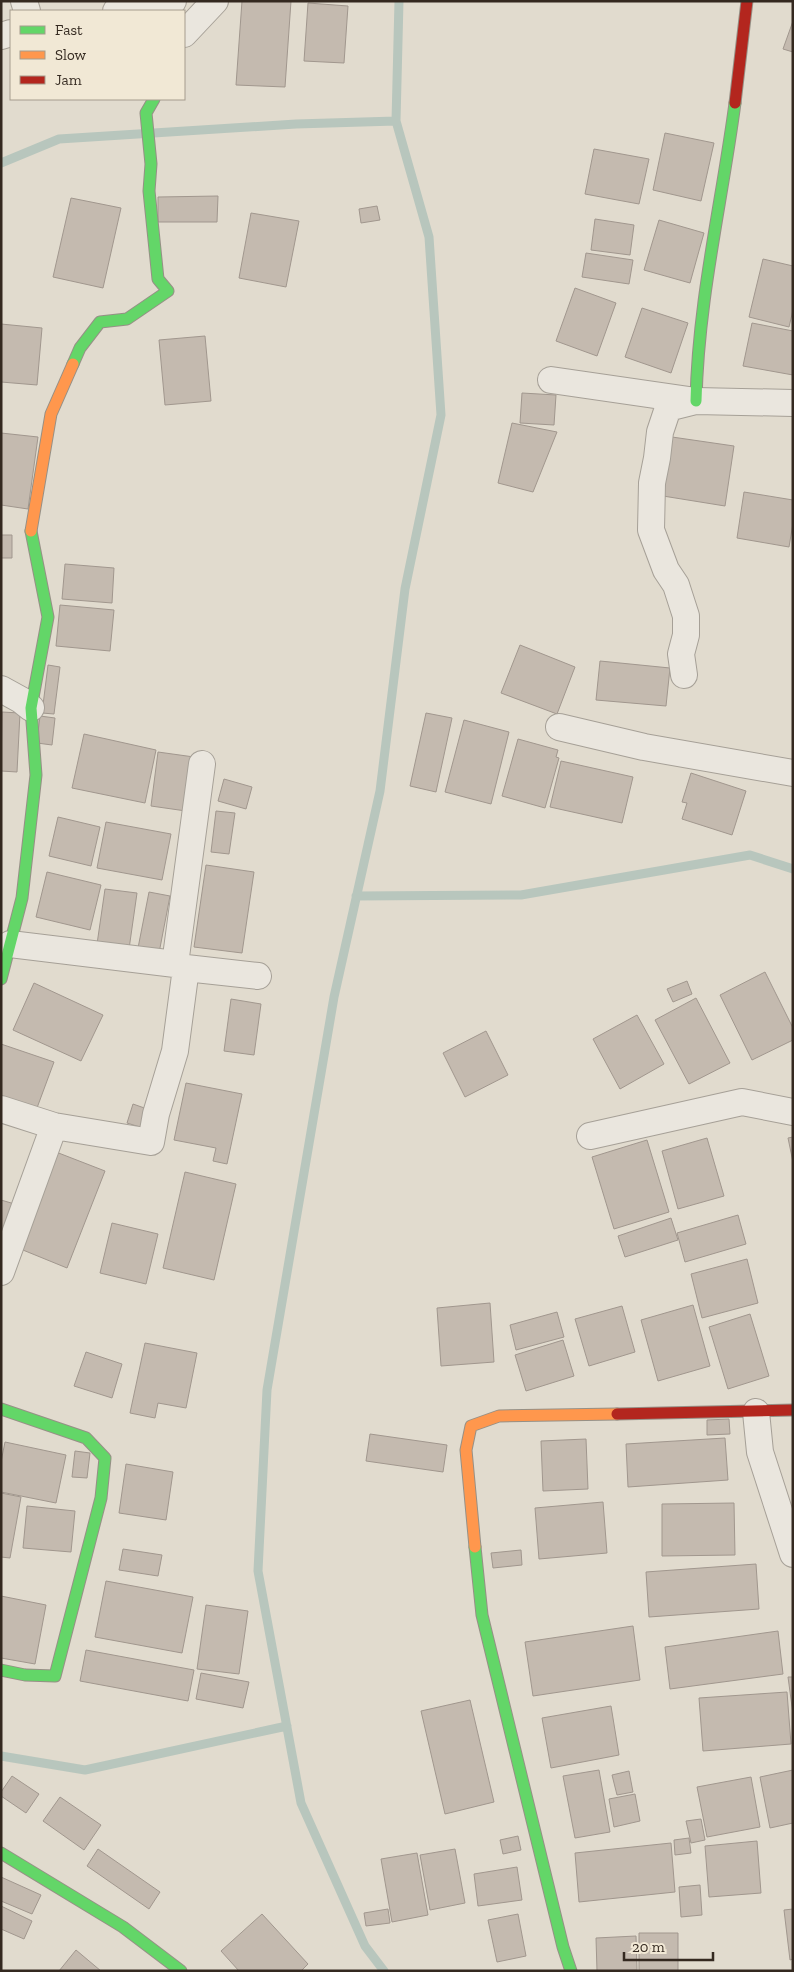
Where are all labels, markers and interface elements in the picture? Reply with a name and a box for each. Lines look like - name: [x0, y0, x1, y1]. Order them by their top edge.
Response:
- legend: [10, 10, 185, 100]
- text: Fast: [55, 21, 83, 39]
- text: Slow: [55, 46, 87, 64]
- text: Jam: [55, 71, 82, 89]
- scale bar: [624, 1930, 713, 1962]
- text: 20 m: [632, 1938, 665, 1956]

